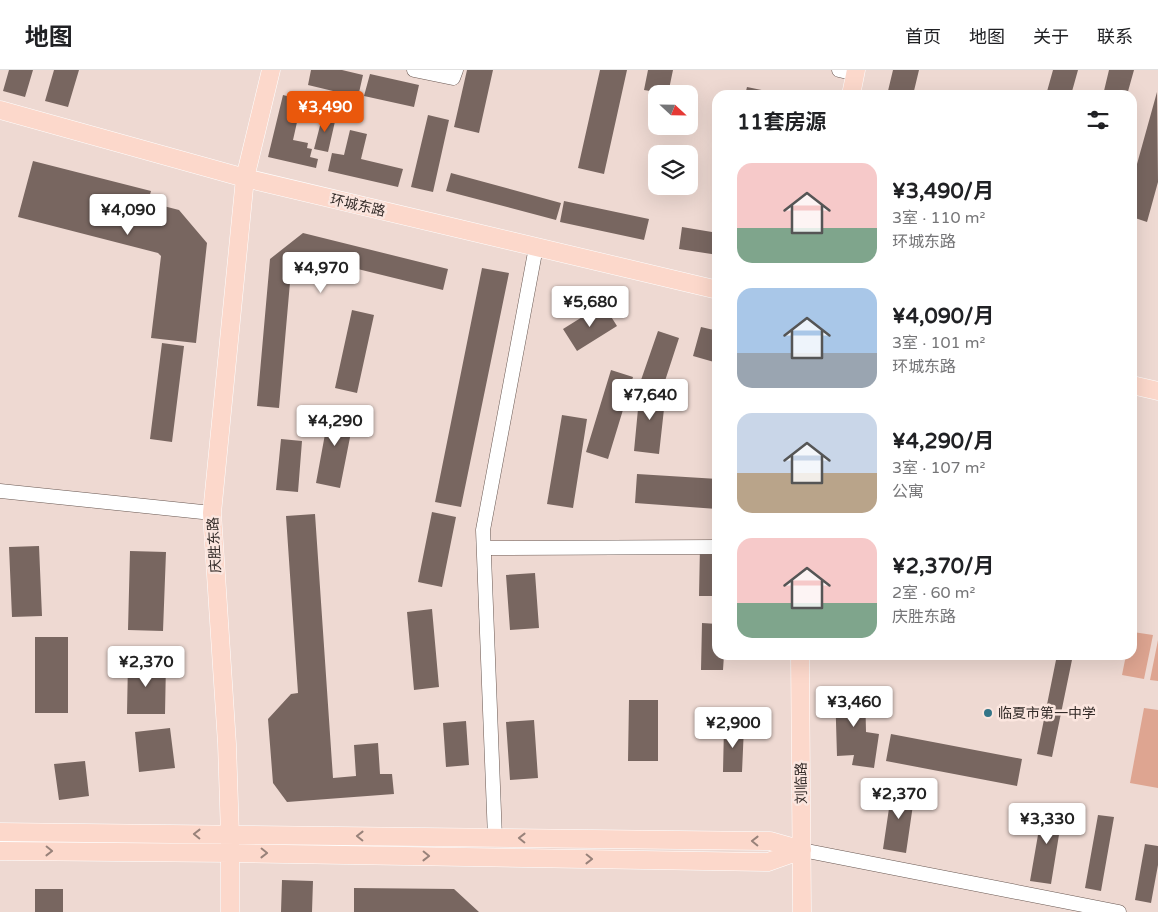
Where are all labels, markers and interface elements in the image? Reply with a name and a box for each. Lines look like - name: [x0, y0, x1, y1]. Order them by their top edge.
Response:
- text: 地图: [25, 23, 73, 52]
- text: 首页: [905, 26, 941, 48]
- text: 地图: [969, 26, 1005, 48]
- text: 关于: [1033, 26, 1069, 48]
- text: 联系: [1097, 26, 1133, 48]
- north arrow: [648, 85, 698, 135]
- map controls: [648, 85, 698, 195]
- pin: ¥3,490: [284, 90, 366, 133]
- text: ¥3,490: [298, 97, 352, 117]
- icon: filters: [1084, 106, 1112, 134]
- text: 11套房源: [737, 110, 826, 135]
- button: layers: [648, 145, 698, 195]
- text: ¥3,490/月: [892, 179, 994, 204]
- icon: home: [777, 183, 837, 243]
- street label: 环城东路: [329, 191, 387, 220]
- pin: ¥4,090: [87, 194, 169, 236]
- text: ¥4,090: [101, 200, 155, 220]
- text: 3室 · 110 m²: [892, 208, 985, 228]
- text: 环城东路: [892, 232, 956, 252]
- pin: ¥4,970: [280, 252, 362, 294]
- text: ¥4,970: [294, 258, 348, 278]
- pin: ¥5,680: [549, 286, 631, 328]
- text: ¥5,680: [563, 292, 617, 312]
- text: ¥4,090/月: [892, 304, 994, 329]
- icon: home: [777, 308, 837, 368]
- text: 3室 · 101 m²: [892, 333, 985, 353]
- text: 环城东路: [892, 357, 956, 377]
- pin: ¥7,640: [609, 378, 691, 421]
- text: ¥7,640: [623, 385, 677, 405]
- pin: ¥4,290: [294, 404, 376, 447]
- text: ¥4,290: [308, 411, 362, 431]
- text: ¥4,290/月: [892, 429, 994, 454]
- icon: home: [777, 433, 837, 493]
- text: 3室 · 107 m²: [892, 458, 985, 478]
- text: 公寓: [892, 482, 924, 502]
- street label: 庆胜东路: [205, 517, 224, 573]
- text: ¥2,370/月: [892, 554, 994, 579]
- icon: home: [777, 558, 837, 618]
- text: 2室 · 60 m²: [892, 583, 975, 603]
- text: 庆胜东路: [892, 607, 956, 627]
- pin: ¥2,370: [105, 646, 187, 688]
- text: ¥2,370: [119, 652, 173, 672]
- pin: ¥3,460: [813, 686, 895, 728]
- text: ¥3,460: [827, 692, 881, 712]
- place label: 临夏市第一中学: [998, 705, 1096, 722]
- pin: ¥2,900: [692, 706, 774, 749]
- marker: 临夏市第一中学: [982, 707, 994, 719]
- text: ¥2,900: [706, 713, 760, 733]
- street label: 刘临路: [793, 762, 810, 804]
- pin: ¥2,370: [858, 778, 940, 820]
- text: ¥2,370: [872, 784, 926, 804]
- pin: ¥3,330: [1006, 802, 1088, 845]
- text: ¥3,330: [1020, 809, 1074, 829]
- one-way arrow: [193, 829, 201, 839]
- one-way arrow: [356, 831, 364, 841]
- one-way arrow: [518, 833, 526, 843]
- one-way arrow: [750, 836, 758, 846]
- one-way arrow: [45, 846, 53, 856]
- one-way arrow: [260, 848, 268, 859]
- one-way arrow: [422, 851, 430, 861]
- one-way arrow: [585, 854, 593, 864]

